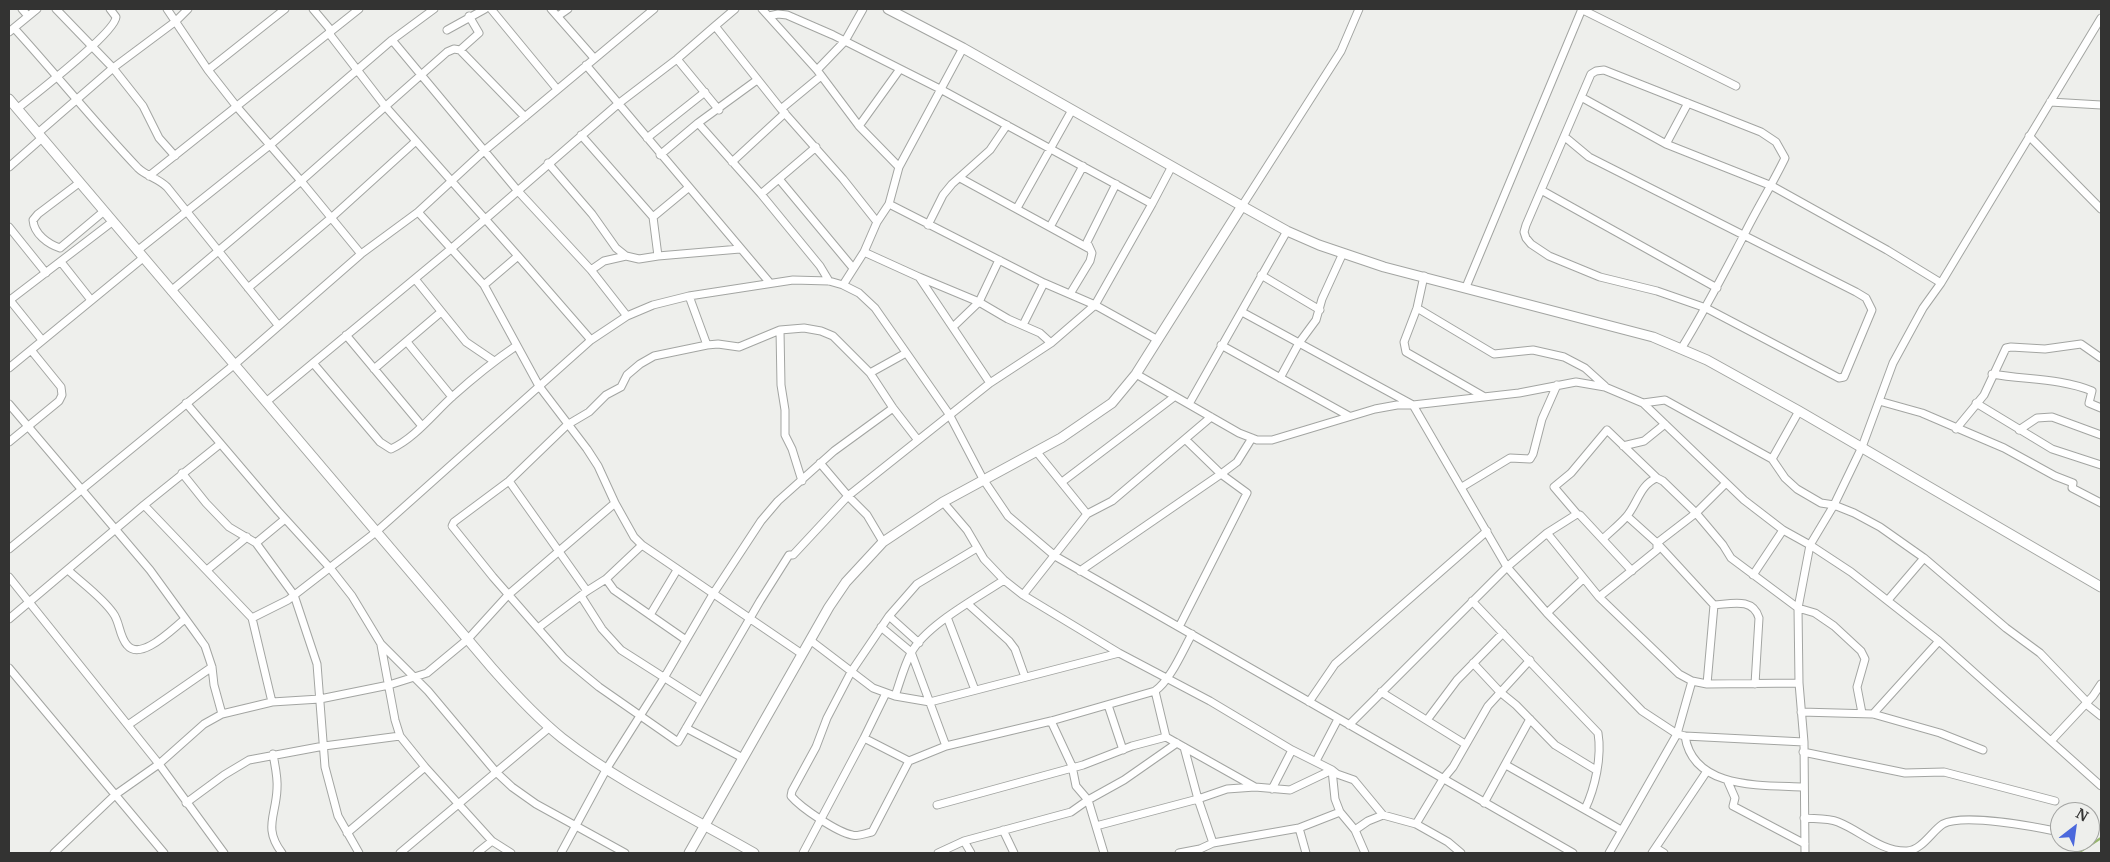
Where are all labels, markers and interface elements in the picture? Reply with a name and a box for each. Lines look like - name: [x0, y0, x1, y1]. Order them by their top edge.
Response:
- north arrow: [2050, 802, 2100, 852]
- text: N: [2073, 804, 2091, 825]

